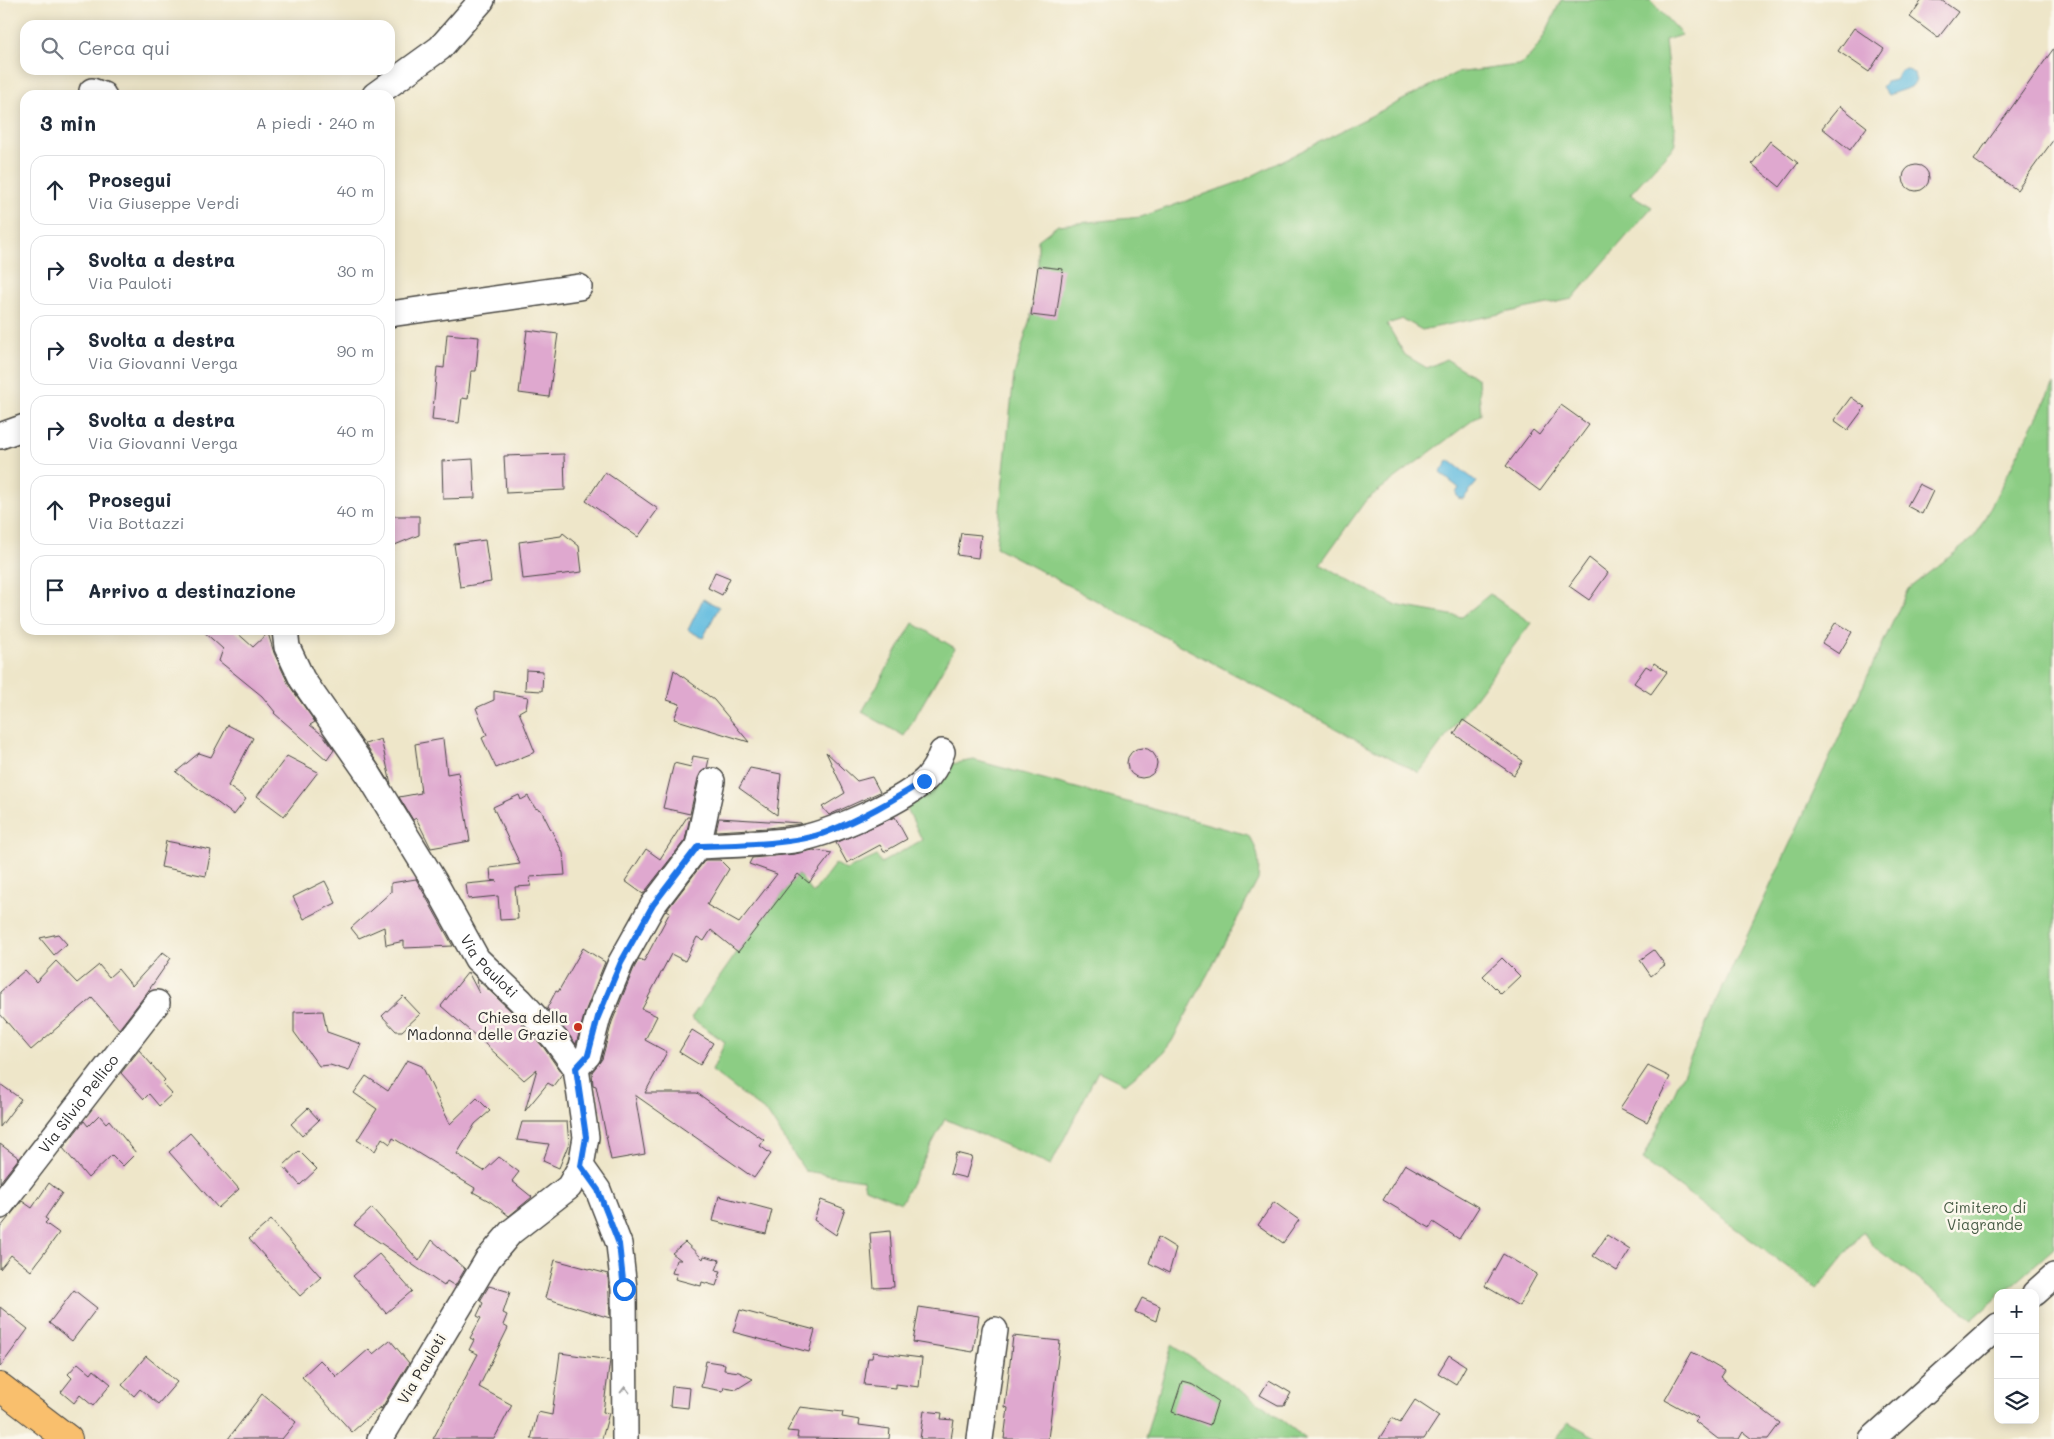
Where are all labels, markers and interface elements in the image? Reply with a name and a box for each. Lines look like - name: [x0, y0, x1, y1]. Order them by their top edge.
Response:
- search box: [20, 20, 395, 75]
- icon: search: [38, 34, 66, 62]
- text: Cerca qui: [78, 35, 170, 60]
- text: 3 min: [40, 109, 96, 136]
- text: A piedi · 240 m: [256, 112, 375, 133]
- text: Prosegui: [88, 167, 172, 192]
- icon: ahead: [41, 176, 69, 204]
- text: 40 m: [337, 180, 374, 201]
- text: Via Giuseppe Verdi: [88, 192, 240, 213]
- text: Svolta a destra: [88, 247, 235, 272]
- icon: right: [41, 256, 69, 284]
- text: 30 m: [337, 260, 374, 281]
- text: Via Pauloti: [88, 272, 172, 293]
- text: Svolta a destra: [88, 327, 235, 352]
- icon: right: [41, 336, 69, 364]
- text: 90 m: [337, 340, 374, 361]
- text: Via Giovanni Verga: [88, 352, 238, 373]
- text: Svolta a destra: [88, 407, 235, 432]
- icon: right: [41, 416, 69, 444]
- text: 40 m: [337, 420, 374, 441]
- text: Via Giovanni Verga: [88, 432, 238, 453]
- text: Prosegui: [88, 487, 172, 512]
- icon: ahead: [41, 496, 69, 524]
- text: 40 m: [337, 500, 374, 521]
- text: Via Bottazzi: [88, 512, 184, 533]
- icon: arrive: [41, 576, 69, 604]
- text: Arrivo a destinazione: [88, 578, 296, 603]
- route end: [913, 770, 936, 793]
- street label: Via Pauloti: [456, 931, 523, 1002]
- place label: Chiesa della Madonna delle Grazie: [407, 1007, 568, 1044]
- marker: Chiesa della Madonna delle Grazie: [572, 1021, 584, 1033]
- street label: Via Silvio Pellico: [34, 1050, 123, 1157]
- park label: Cimitero di Viagrande: [1943, 1197, 2027, 1234]
- route start: [613, 1278, 636, 1301]
- map controls: [1994, 1289, 2039, 1424]
- button: +: [1994, 1289, 2039, 1334]
- street label: Via Pauloti: [392, 1329, 450, 1407]
- button: −: [1994, 1334, 2039, 1379]
- button: layers: [1994, 1379, 2039, 1424]
- one-way arrow: [620, 1386, 630, 1394]

